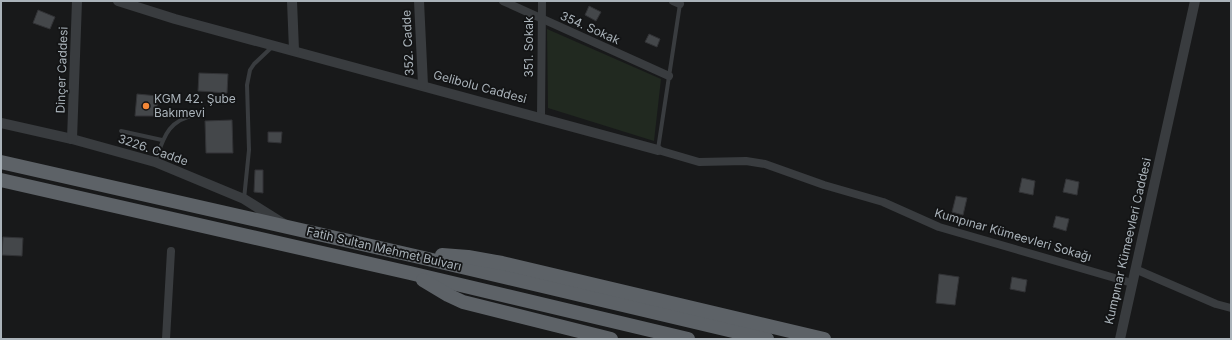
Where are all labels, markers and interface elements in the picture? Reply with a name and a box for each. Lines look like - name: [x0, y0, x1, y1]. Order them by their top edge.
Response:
- street label: 354. Sokak: [558, 8, 623, 48]
- street label: 352. Cadde: [398, 10, 417, 76]
- street label: 351. Sokak: [521, 16, 536, 78]
- street label: Dinçer Caddesi: [52, 26, 71, 114]
- street label: Gelibolu Caddesi: [432, 67, 529, 106]
- place label: KGM 42. Şube Bakımevi: [154, 91, 236, 120]
- marker: KGM 42. Şube Bakımevi: [141, 101, 151, 111]
- street label: 3226. Cadde: [116, 131, 190, 169]
- street label: Kumpınar Kümeevleri Caddesi: [1101, 156, 1154, 326]
- street label: Kumpınar Kümeevleri Sokağı: [933, 205, 1093, 264]
- street label: Fatih Sultan Mehmet Bulvarı: [305, 223, 463, 274]

